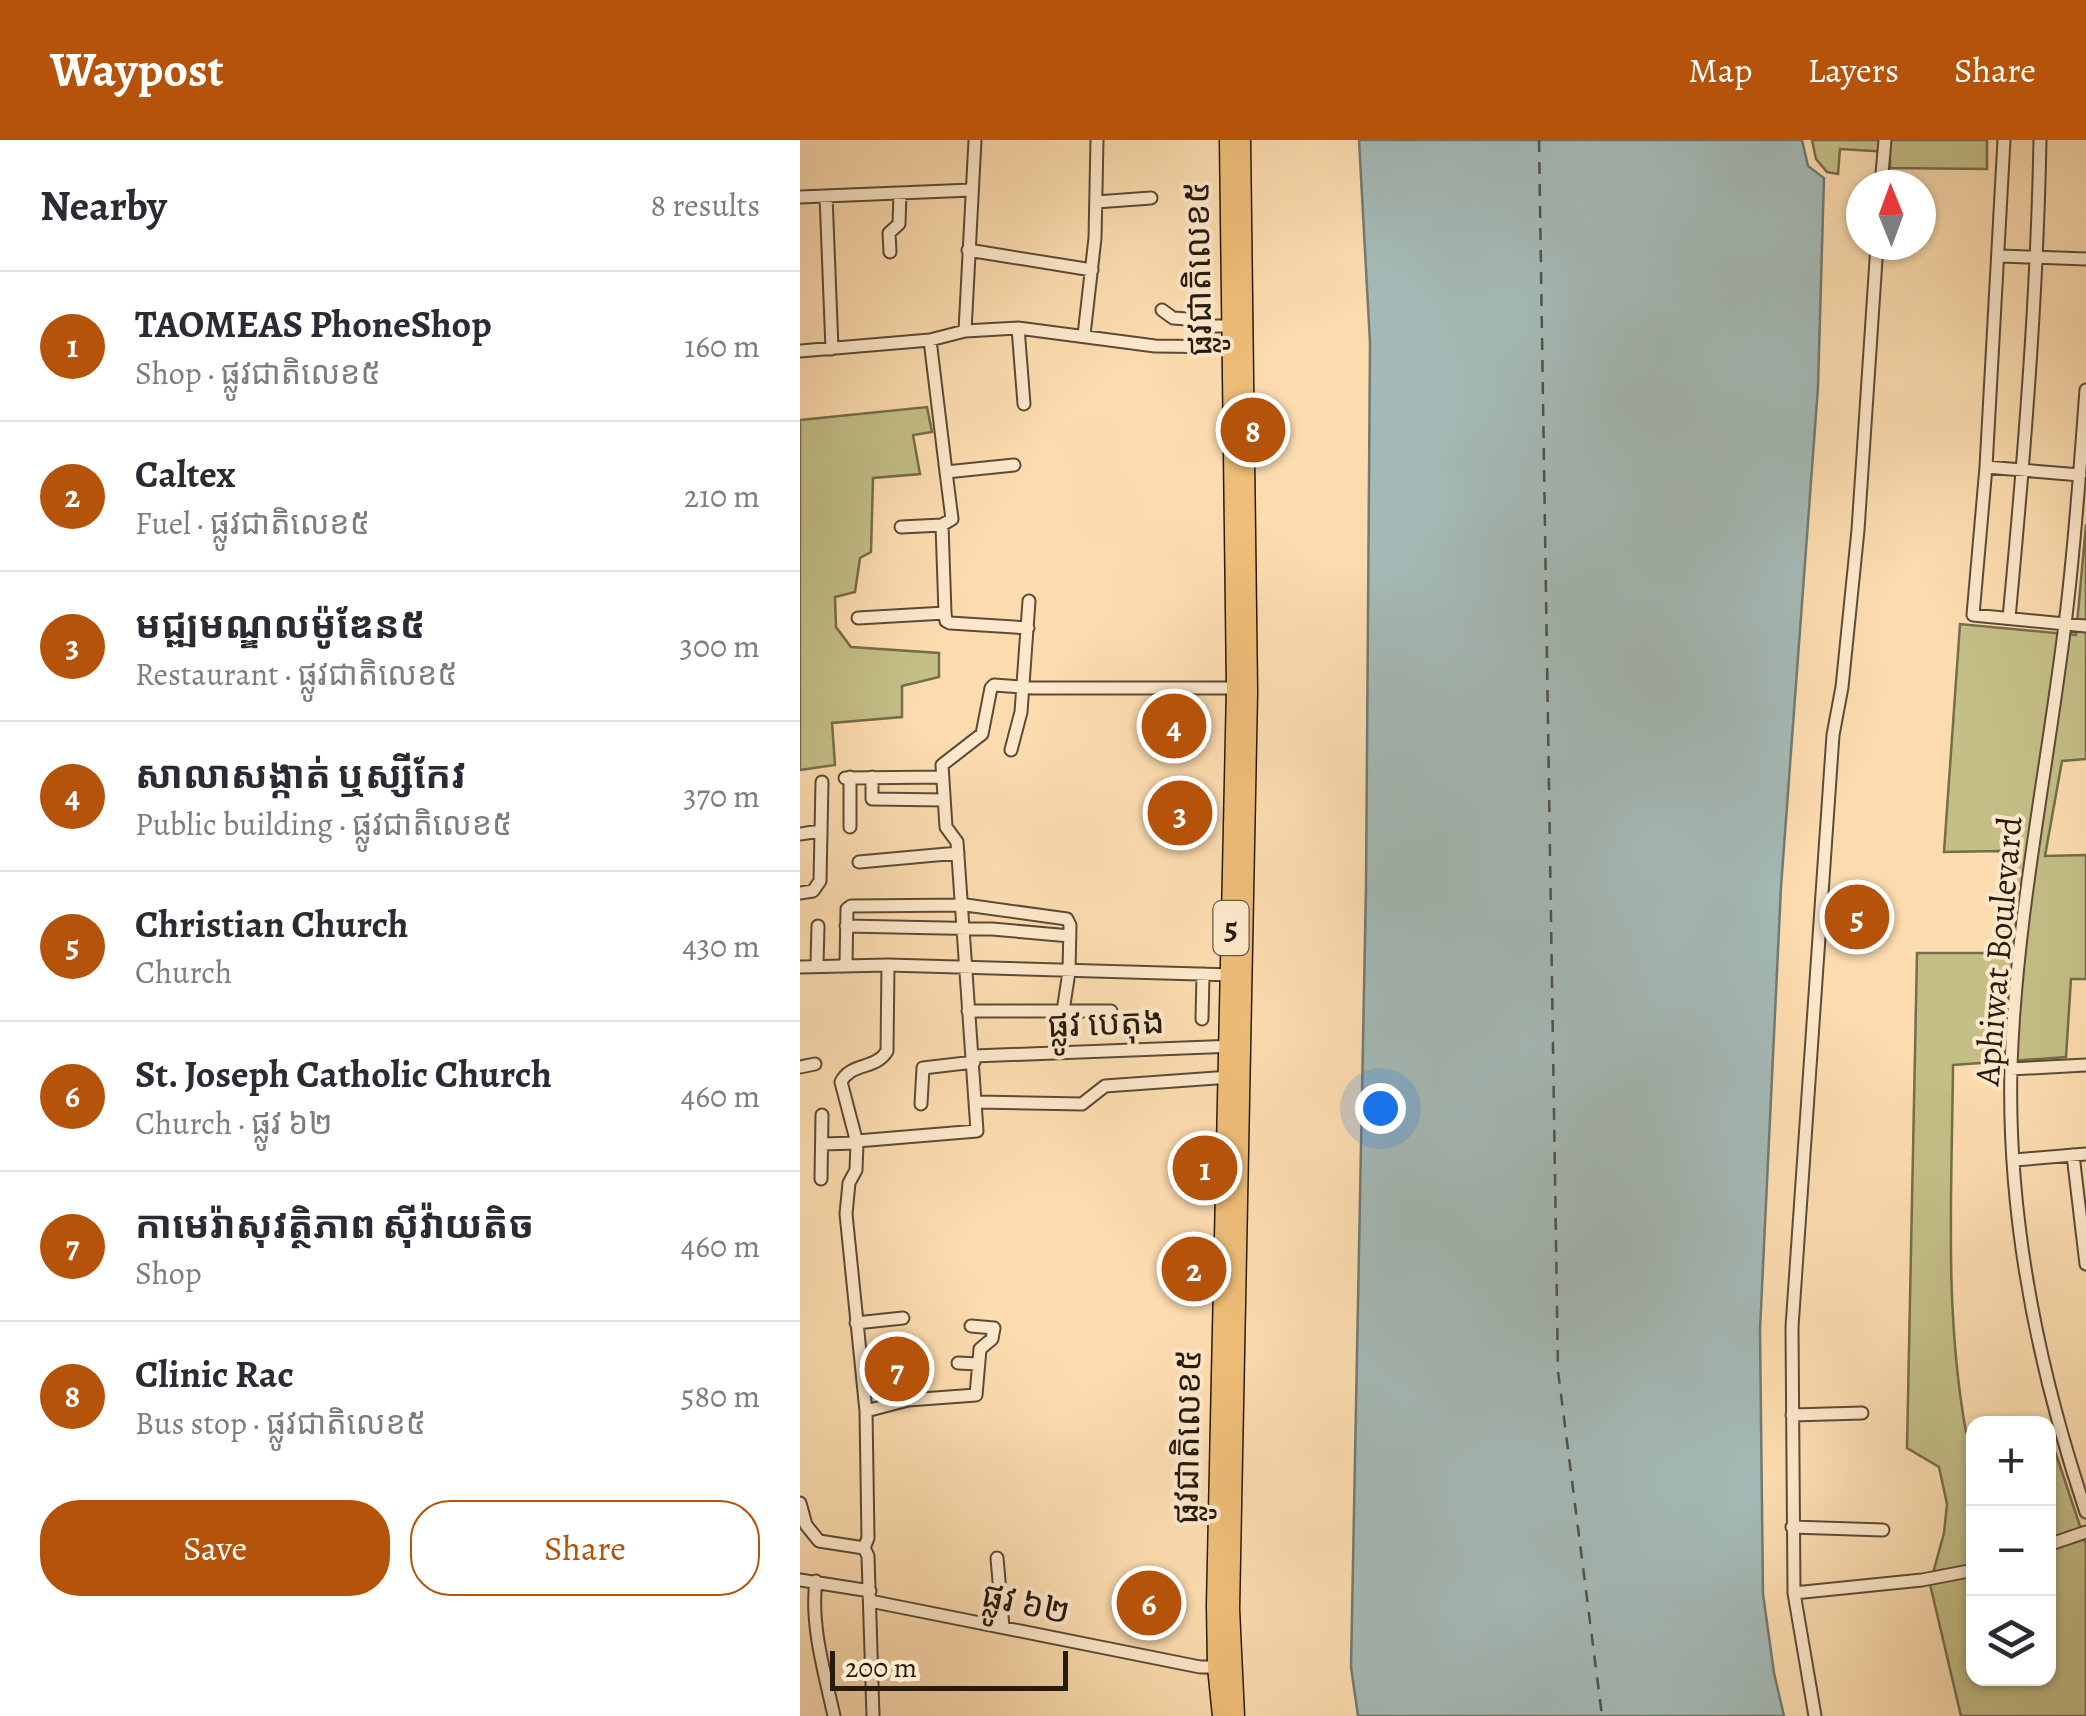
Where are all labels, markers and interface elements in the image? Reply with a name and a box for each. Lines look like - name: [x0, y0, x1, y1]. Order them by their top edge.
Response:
- text: Waypost: [50, 37, 224, 103]
- text: Map: [1688, 46, 1752, 94]
- text: Layers: [1807, 46, 1899, 94]
- text: Share: [1954, 46, 2036, 94]
- north arrow: [1846, 170, 1936, 260]
- text: Nearby: [40, 177, 167, 234]
- street label: ផ្លូវជាតិលេខ៥: [1172, 181, 1231, 357]
- text: 8 results: [650, 183, 760, 227]
- text: TAOMEAS PhoneShop: [135, 298, 492, 350]
- text: 1: [67, 324, 78, 368]
- text: 160 m: [684, 324, 760, 368]
- text: Shop · ផ្លូវជាតិលេខ៥: [135, 351, 381, 395]
- pin: 8: [1220, 392, 1286, 468]
- text: Caltex: [135, 448, 235, 500]
- text: 2: [65, 474, 80, 518]
- text: 210 m: [684, 474, 760, 518]
- text: Fuel · ផ្លូវជាតិលេខ៥: [135, 501, 370, 545]
- text: មជ្ឍមណ្ឌលម៉ូឌែន៥: [135, 599, 425, 651]
- text: 3: [66, 624, 79, 668]
- text: 300 m: [680, 624, 760, 668]
- text: Restaurant · ផ្លូវជាតិលេខ៥: [135, 652, 458, 696]
- pin: 4: [1142, 688, 1206, 764]
- text: សាលាសង្កាត់ ឬស្សីកែវ: [135, 749, 466, 801]
- text: 4: [65, 774, 80, 818]
- text: 370 m: [683, 774, 760, 818]
- pin: 3: [1148, 776, 1212, 850]
- text: Public building · ផ្លូវជាតិលេខ៥: [135, 802, 512, 846]
- street label: Aphiwat Boulevard: [1962, 814, 2034, 1089]
- pin: 5: [1824, 880, 1890, 954]
- text: Christian Church: [135, 898, 409, 950]
- road number: 5: [1214, 901, 1248, 955]
- text: 5: [66, 924, 79, 968]
- text: 430 m: [682, 924, 760, 968]
- text: Church: [135, 950, 232, 994]
- street label: ផ្លូវ បេតុង: [1047, 997, 1166, 1056]
- text: St. Joseph Catholic Church: [135, 1048, 552, 1100]
- text: 6: [65, 1074, 80, 1118]
- text: 460 m: [681, 1074, 760, 1118]
- your location: [1355, 1083, 1406, 1134]
- text: Church · ផ្លូវ ៦២: [135, 1101, 333, 1145]
- pin: 1: [1172, 1130, 1238, 1206]
- text: កាមេរ៉ាសុវត្ថិភាព ស៊ីវ៉ាយតិច: [135, 1199, 534, 1251]
- text: 7: [66, 1224, 79, 1268]
- text: 460 m: [681, 1224, 760, 1268]
- pin: 2: [1162, 1232, 1226, 1306]
- text: Shop: [135, 1251, 202, 1295]
- pin: 7: [864, 1332, 930, 1406]
- text: Clinic Rac: [135, 1348, 294, 1400]
- street label: ផ្លូវជាតិលេខ៥: [1161, 1349, 1220, 1525]
- text: 8: [65, 1374, 80, 1418]
- text: 580 m: [681, 1374, 760, 1418]
- text: Bus stop · ផ្លូវជាតិលេខ៥: [135, 1401, 426, 1445]
- map controls: [1966, 1416, 2056, 1686]
- button: +: [1966, 1416, 2056, 1506]
- button: Save: [40, 1500, 390, 1596]
- button: Share: [410, 1500, 760, 1596]
- button: −: [1966, 1506, 2056, 1596]
- pin: 6: [1116, 1566, 1182, 1640]
- street label: ផ្លូវ ៦២: [976, 1570, 1075, 1643]
- button: layers: [1966, 1596, 2056, 1686]
- scale bar: [830, 1646, 1068, 1690]
- text: 200 m: [845, 1649, 917, 1687]

